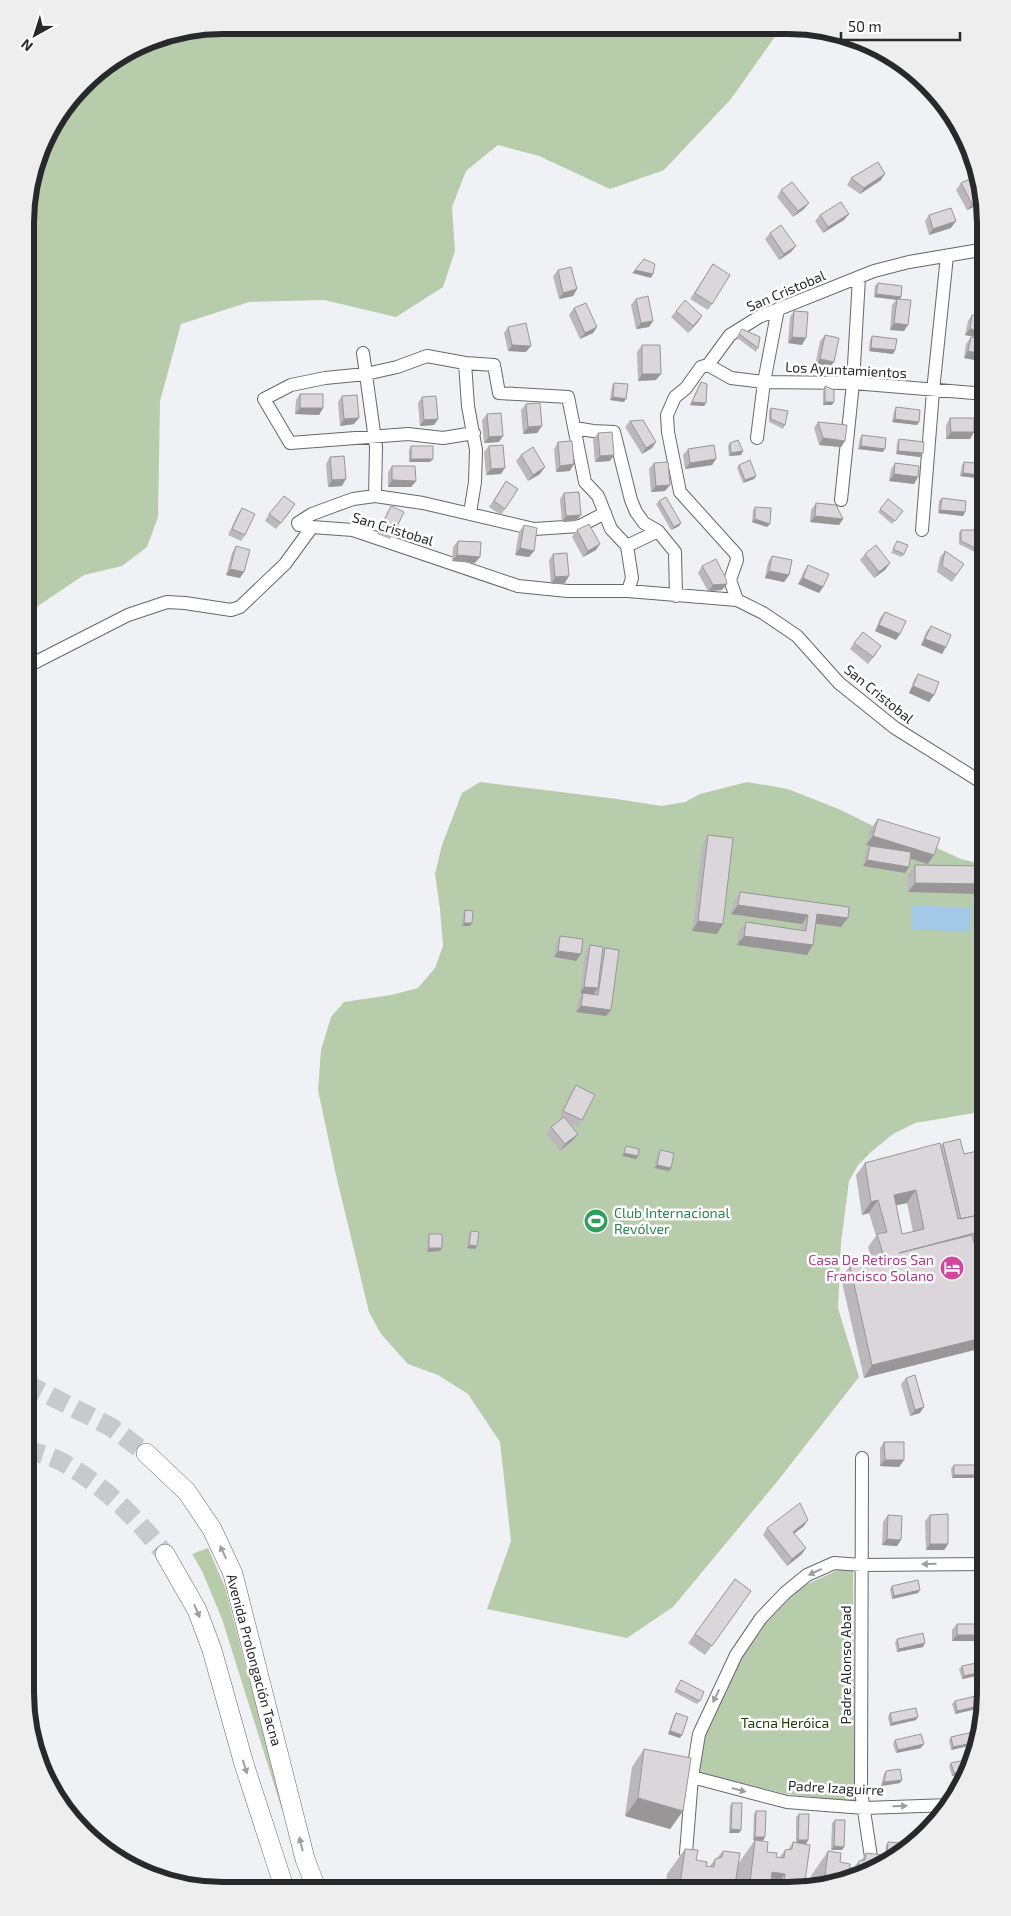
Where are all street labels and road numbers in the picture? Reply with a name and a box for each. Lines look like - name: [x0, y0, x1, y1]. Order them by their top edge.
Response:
- street label: San Cristobal: [744, 266, 829, 315]
- street label: Los Ayuntamientos: [785, 358, 907, 381]
- street label: San Cristobal: [350, 508, 437, 549]
- street label: San Cristobal: [841, 661, 918, 727]
- street label: Avenida Prolongación Tacna: [223, 1572, 286, 1748]
- street label: Padre Alonso Abad: [837, 1606, 854, 1724]
- street label: Padre Izaguirre: [787, 1776, 885, 1799]

